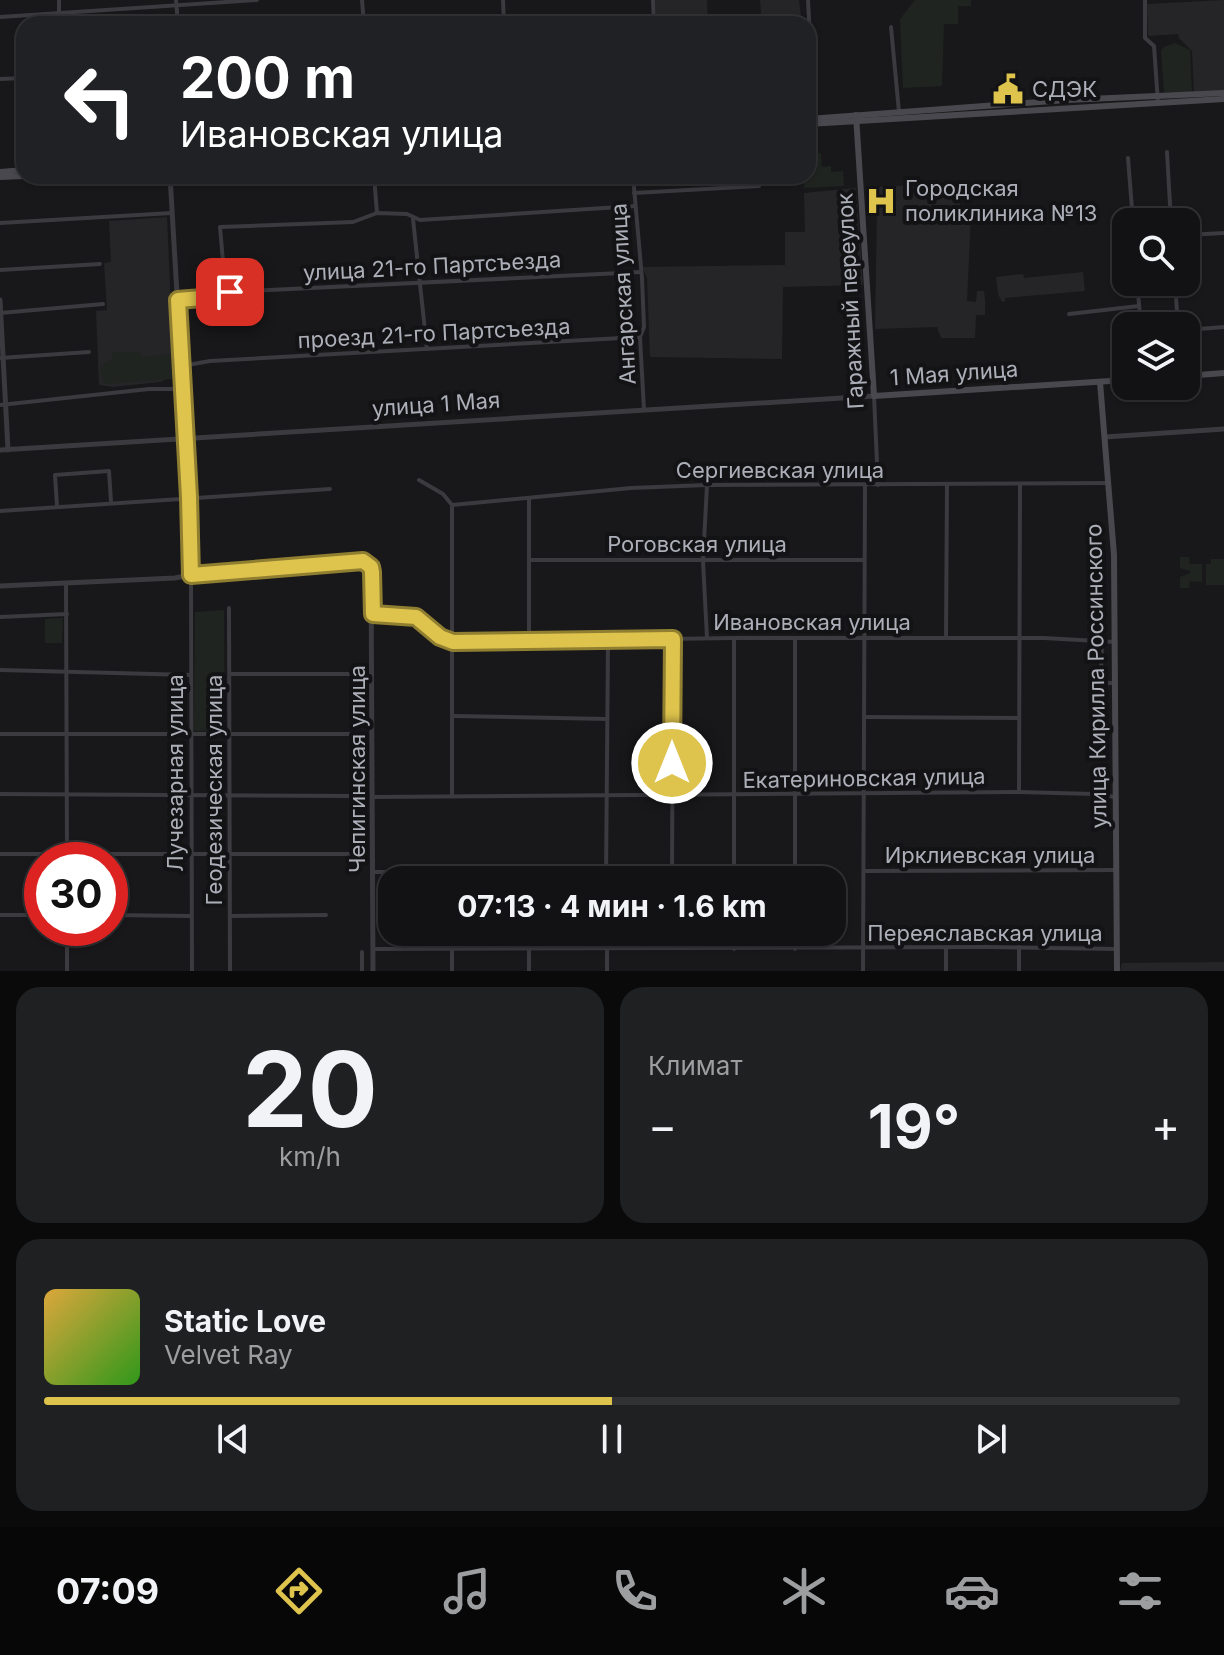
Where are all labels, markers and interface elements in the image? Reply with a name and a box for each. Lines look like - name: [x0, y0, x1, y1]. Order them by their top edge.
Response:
- text: 200 m: [180, 44, 355, 112]
- icon: left: [48, 48, 152, 152]
- public building icon: СДЭК: [991, 72, 1025, 106]
- place label: СДЭК: [1032, 76, 1097, 102]
- text: Ивановская улица: [180, 112, 504, 156]
- place label: Городская поликлиника №13: [905, 175, 1097, 226]
- hospital icon: Городская поликлиника №13: [864, 184, 898, 218]
- street label: Гаражный переулок: [831, 192, 869, 410]
- street label: Ангарская улица: [605, 203, 641, 385]
- map controls: [1112, 208, 1200, 400]
- button: search: [1112, 208, 1200, 296]
- street label: улица 21-го Партсъезда: [302, 246, 562, 286]
- pin: [196, 258, 264, 326]
- icon: arrive: [208, 270, 252, 314]
- button: layers: [1112, 312, 1200, 400]
- street label: проезд 21-го Партсъезда: [297, 313, 571, 353]
- street label: 1 Мая улица: [889, 356, 1019, 390]
- street label: улица 1 Мая: [371, 387, 501, 421]
- street label: Сергиевская улица: [676, 457, 884, 483]
- street label: улица Кирилла Россинского: [1080, 523, 1112, 829]
- street label: Роговская улица: [607, 531, 787, 557]
- street label: Ивановская улица: [713, 609, 911, 635]
- street label: Чепигинская улица: [344, 665, 370, 873]
- street label: Лучезарная улица: [162, 674, 188, 872]
- street label: Геодезическая улица: [201, 675, 227, 905]
- position arrow: [630, 721, 714, 805]
- street label: Екатериновская улица: [742, 763, 986, 793]
- speed limit sign: 30: [24, 842, 128, 946]
- street label: Ирклиевская улица: [885, 842, 1095, 868]
- text: 07:13 · 4 мин · 1.6 km: [457, 888, 767, 924]
- street label: Переяславская улица: [867, 920, 1103, 946]
- text: 20: [242, 1026, 378, 1152]
- text: Климат: [648, 1050, 743, 1081]
- text: 19°: [868, 1090, 960, 1162]
- text: −: [648, 1099, 677, 1153]
- text: +: [1151, 1099, 1180, 1153]
- text: km/h: [279, 1141, 341, 1172]
- text: Static Love: [164, 1303, 326, 1339]
- text: Velvet Ray: [164, 1339, 293, 1370]
- icon: previous: [211, 1417, 255, 1461]
- icon: pause: [590, 1417, 634, 1461]
- icon: next: [969, 1417, 1013, 1461]
- icon: directions: [271, 1563, 327, 1619]
- icon: music: [439, 1563, 495, 1619]
- icon: phone: [607, 1563, 663, 1619]
- icon: climate: [776, 1563, 832, 1619]
- icon: car: [944, 1563, 1000, 1619]
- icon: filters: [1112, 1563, 1168, 1619]
- text: 07:09: [56, 1569, 159, 1613]

